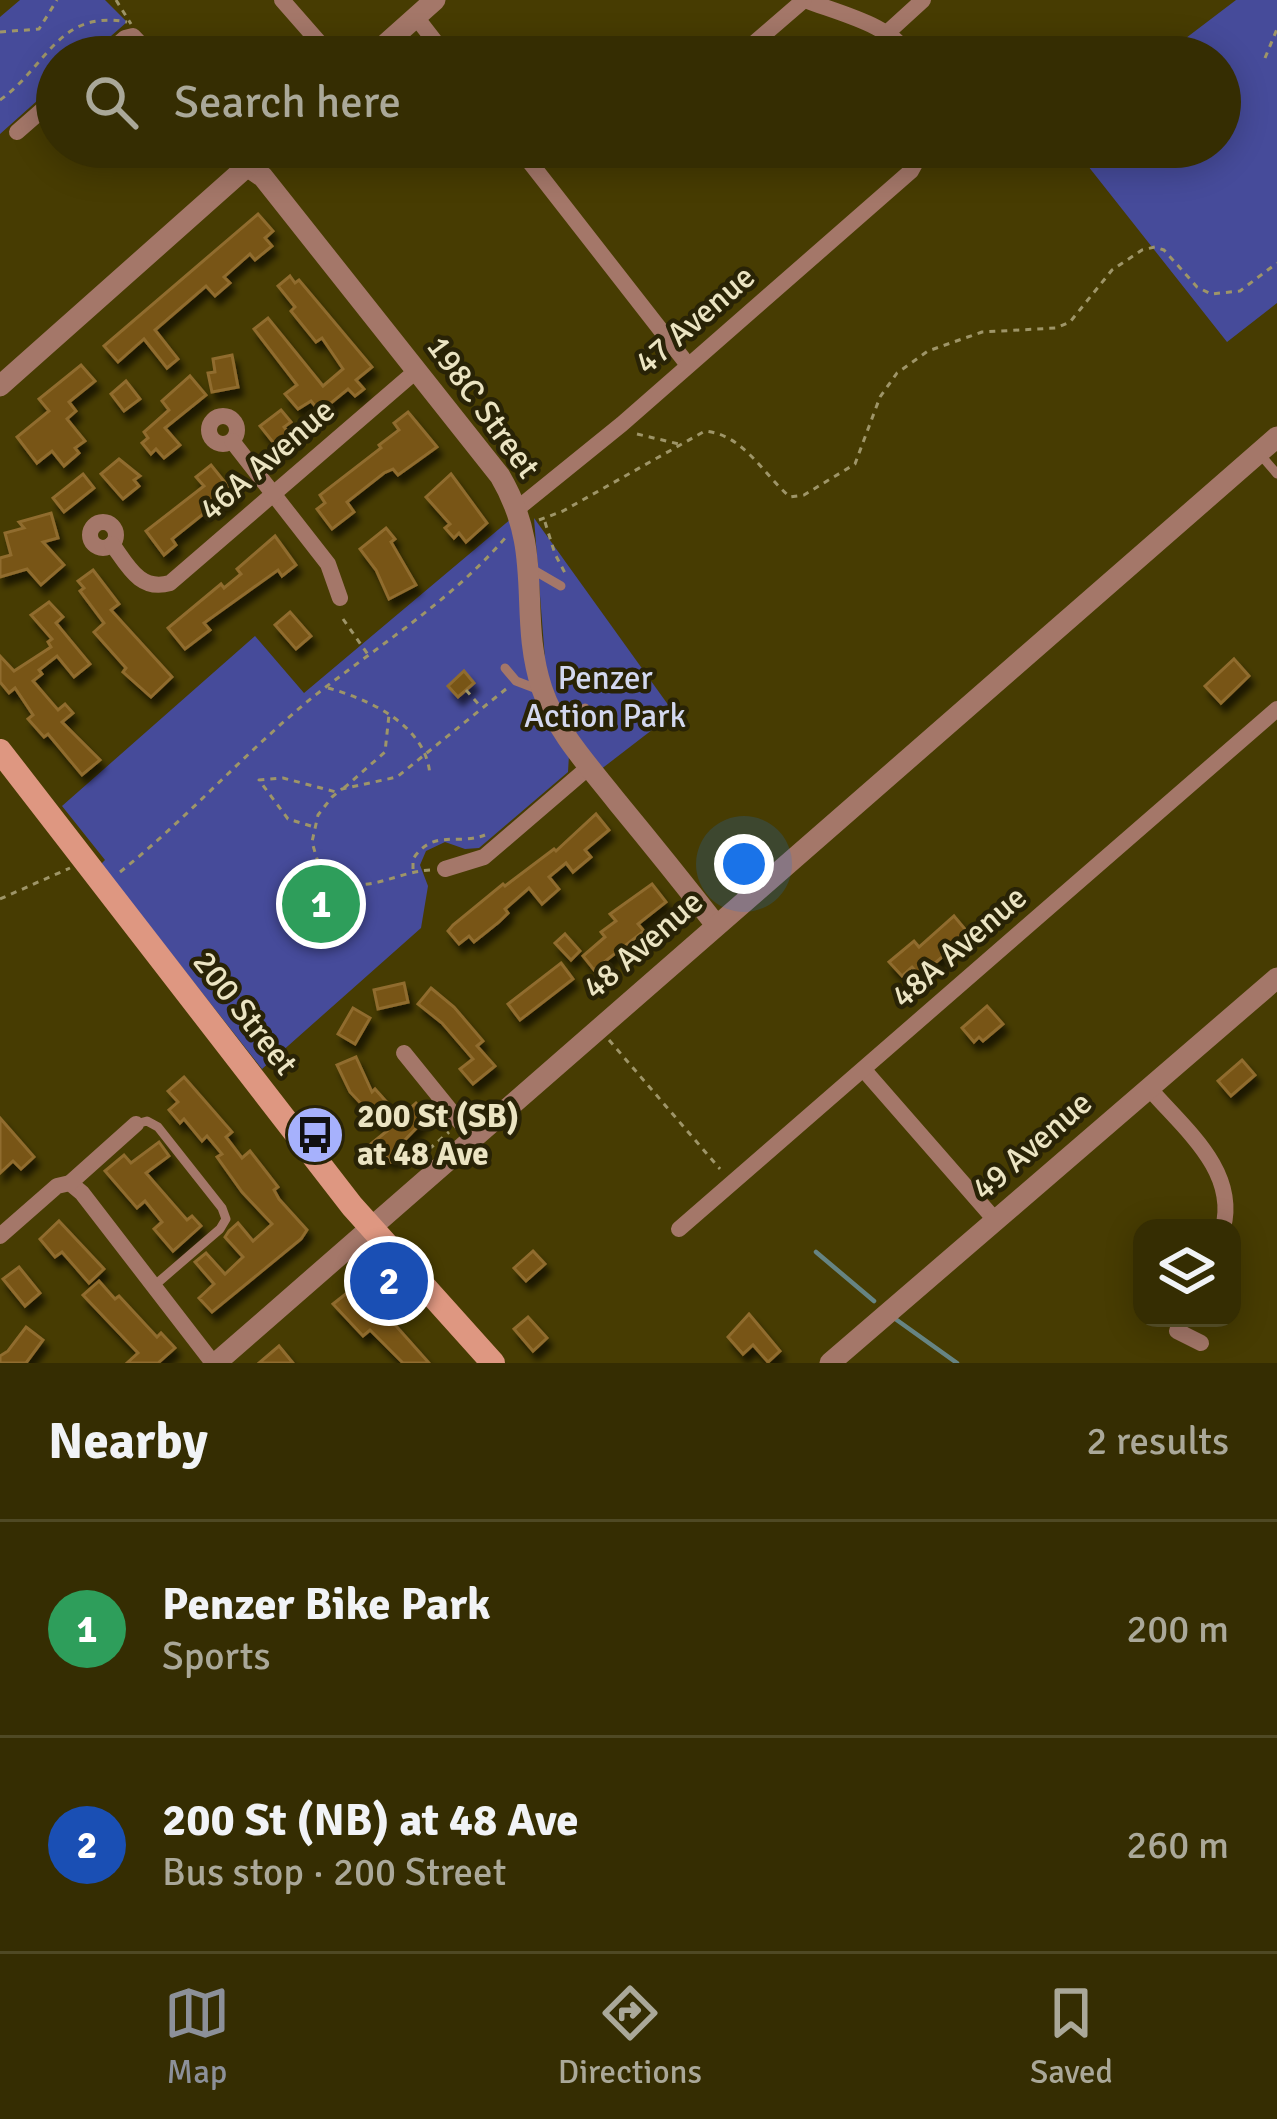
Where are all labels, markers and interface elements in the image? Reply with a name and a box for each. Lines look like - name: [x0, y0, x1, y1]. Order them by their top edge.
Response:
- search box: [36, 36, 1241, 168]
- icon: search: [78, 69, 144, 135]
- text: Search here: [174, 75, 401, 130]
- street label: 47 Avenue: [626, 257, 764, 383]
- street label: 198C Street: [417, 328, 549, 486]
- street label: 46A Avenue: [191, 390, 343, 530]
- park label: Penzer Action Park: [524, 658, 686, 737]
- your location: [714, 834, 774, 894]
- pin: 1: [282, 859, 360, 949]
- street label: 48A Avenue: [883, 877, 1035, 1017]
- street label: 48 Avenue: [574, 882, 712, 1008]
- street label: 200 Street: [184, 943, 306, 1083]
- street label: 49 Avenue: [963, 1083, 1101, 1209]
- place label: 200 St (SB) at 48 Ave: [357, 1096, 519, 1175]
- bus stop icon: 200 St (SB) at 48 Ave: [284, 1104, 346, 1166]
- map controls: [1133, 1219, 1241, 1327]
- button: layers: [1133, 1219, 1241, 1327]
- pin: 2: [350, 1236, 428, 1326]
- text: Nearby: [48, 1410, 208, 1473]
- text: 2 results: [1086, 1417, 1229, 1465]
- text: Penzer Bike Park: [162, 1577, 491, 1632]
- text: 1: [76, 1605, 98, 1653]
- text: 200 m: [1126, 1605, 1229, 1653]
- text: Sports: [162, 1632, 271, 1680]
- text: 200 St (NB) at 48 Ave: [162, 1793, 579, 1848]
- text: 2: [76, 1821, 98, 1869]
- text: 260 m: [1126, 1821, 1229, 1869]
- text: Bus stop · 200 Street: [162, 1848, 506, 1896]
- tab: Map: [164, 1980, 230, 2093]
- tab: Directions: [558, 1980, 702, 2093]
- tab: Saved: [1030, 1980, 1113, 2093]

